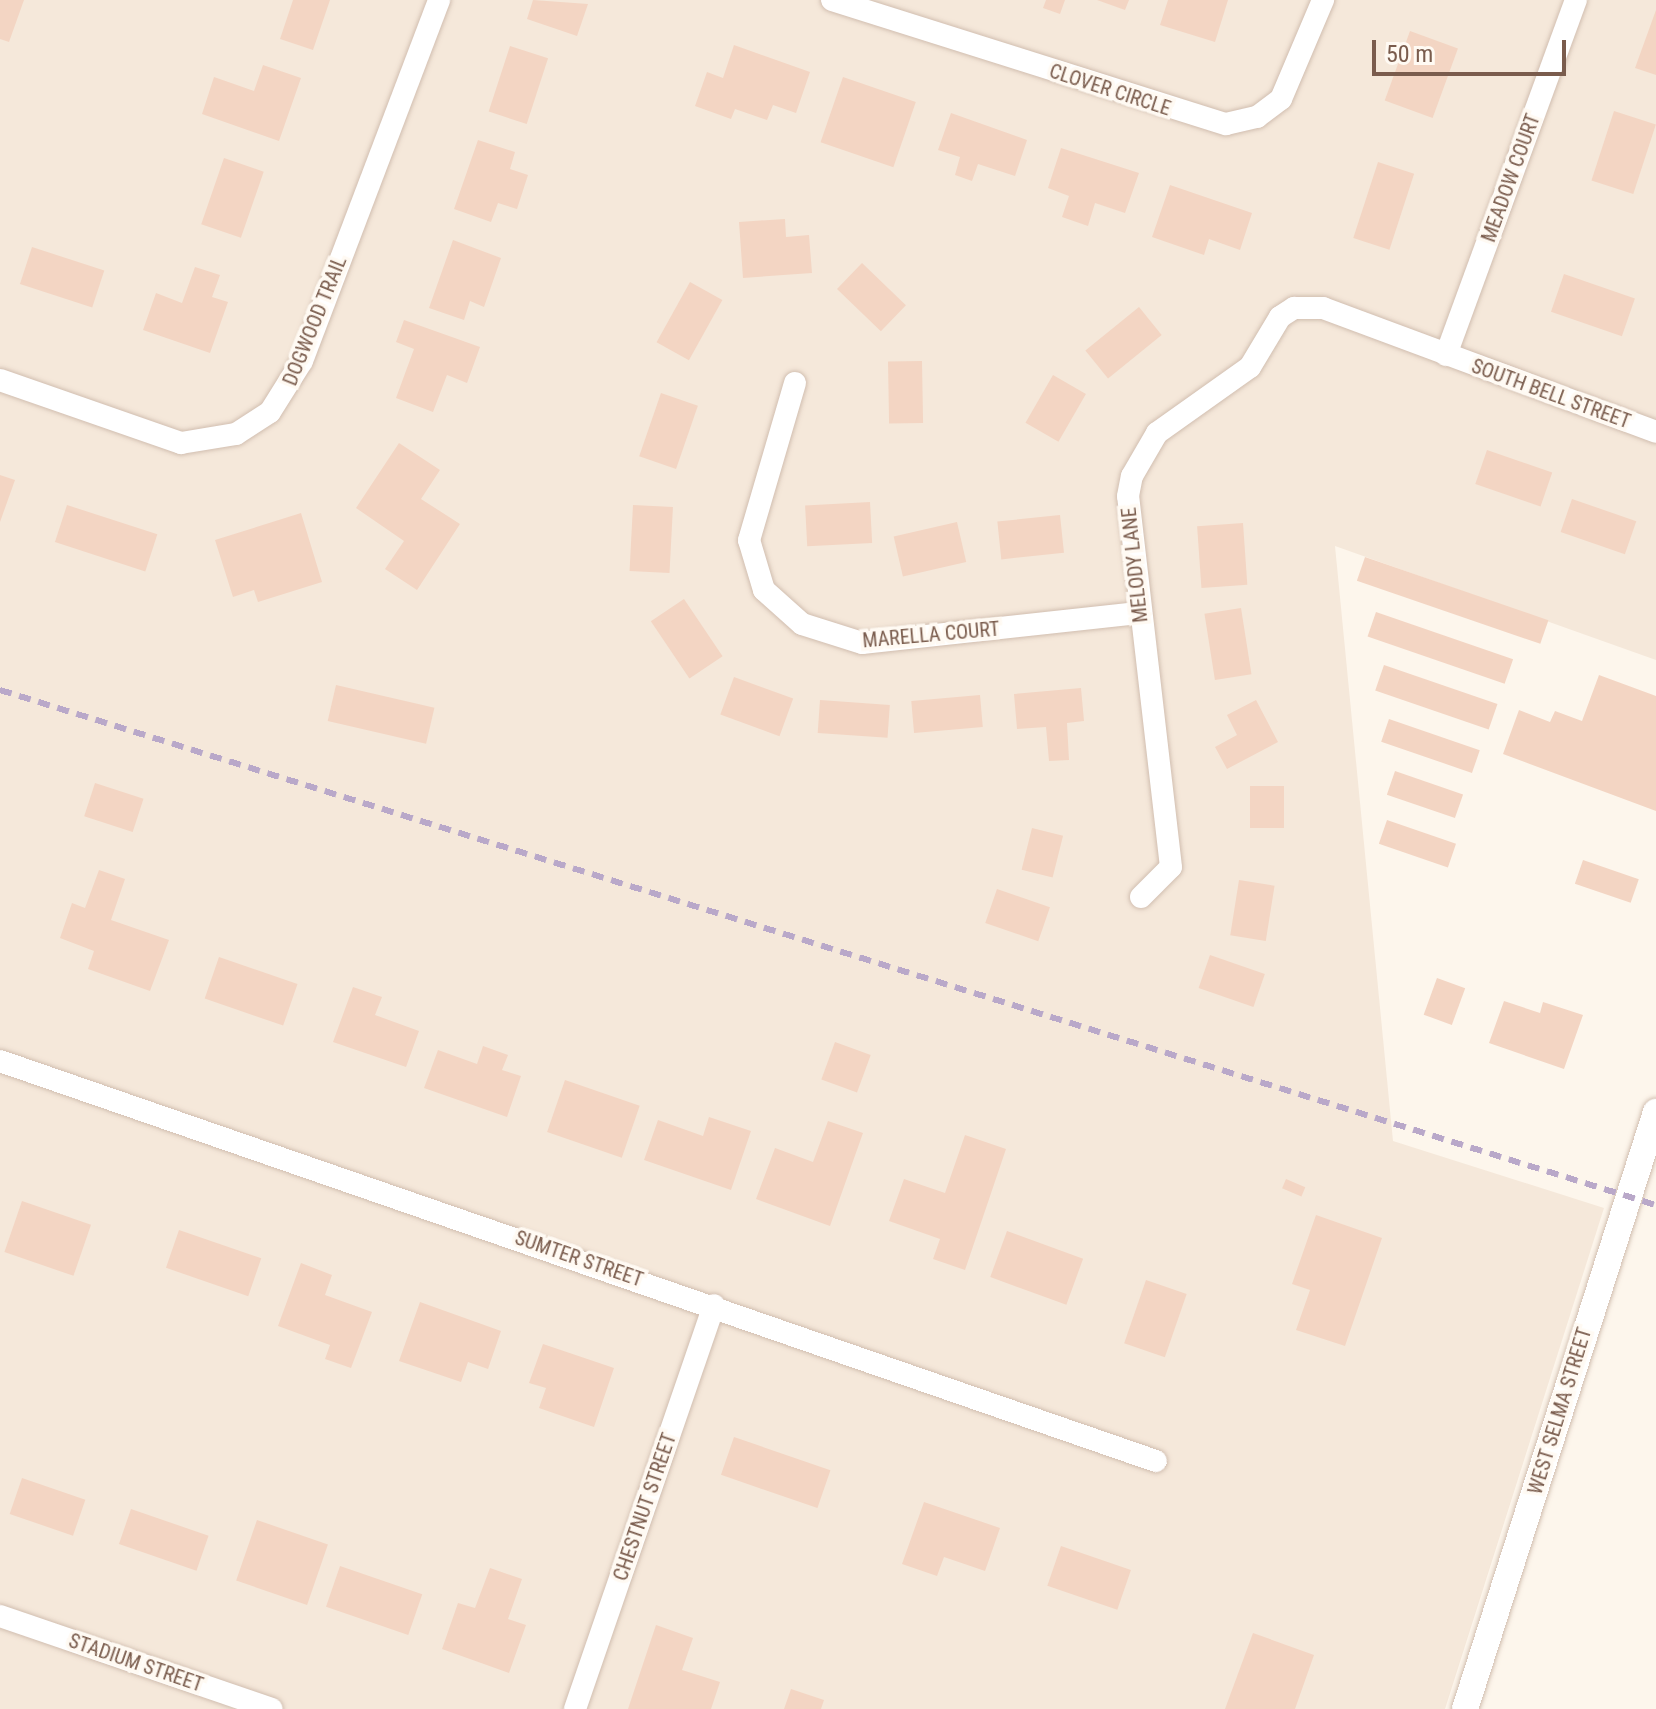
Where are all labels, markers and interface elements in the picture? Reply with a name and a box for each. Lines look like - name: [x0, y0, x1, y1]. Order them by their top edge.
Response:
- scale bar: [1376, 24, 1570, 74]
- text: 50 m: [1386, 40, 1433, 68]
- street label: CLOVER CIRCLE: [1046, 59, 1174, 121]
- street label: MEADOW COURT: [1477, 111, 1545, 245]
- street label: DOGWOOD TRAIL: [278, 253, 352, 389]
- street label: SOUTH BELL STREET: [1468, 354, 1634, 434]
- street label: MELODY LANE: [1117, 506, 1153, 624]
- street label: MARELLA COURT: [861, 617, 1001, 653]
- street label: SUMTER STREET: [512, 1226, 646, 1292]
- street label: WEST SELMA STREET: [1523, 1324, 1597, 1498]
- street label: CHESTNUT STREET: [608, 1430, 682, 1584]
- street label: STADIUM STREET: [66, 1629, 206, 1697]

